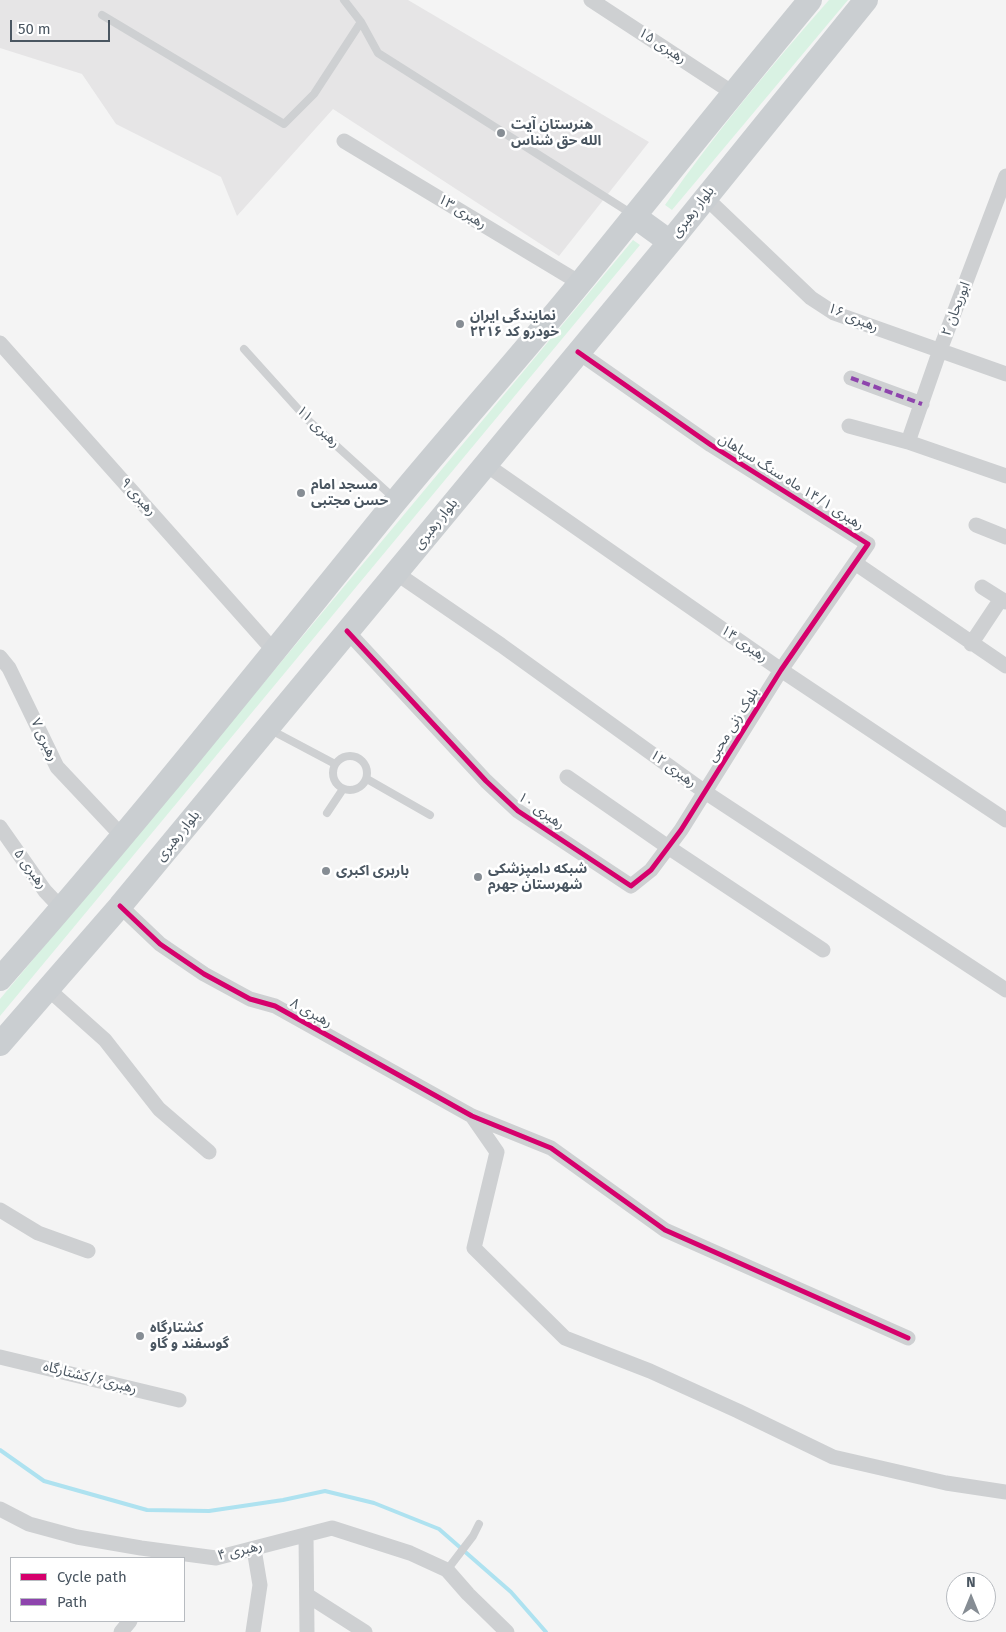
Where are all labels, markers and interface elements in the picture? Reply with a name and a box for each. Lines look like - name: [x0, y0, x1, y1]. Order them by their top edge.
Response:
- scale bar: [12, 10, 112, 42]
- text: 50 m: [18, 20, 51, 38]
- street label: رهبری ۱۵: [635, 24, 689, 68]
- place label: هنرستان آیت الله حق شناس: [511, 117, 601, 150]
- marker: هنرستان آیت الله حق شناس: [495, 127, 507, 139]
- street label: بلوار رهبری: [668, 183, 718, 241]
- street label: رهبری ۱۳: [435, 191, 489, 233]
- street label: ابوریحان ۲: [938, 279, 974, 339]
- street label: رهبری ۱۶: [825, 300, 881, 336]
- place label: نمایندگی ایران خودرو کد ۲۲۱۶: [470, 308, 559, 341]
- marker: نمایندگی ایران خودرو کد ۲۲۱۶: [454, 318, 466, 330]
- street label: رهبری ۱۱: [293, 402, 343, 452]
- street label: رهبری ۱۴/۱ ماه سنگ سپاهان: [715, 430, 867, 534]
- street label: رهبری ۹: [117, 475, 159, 519]
- place label: مسجد امام حسن مجتبی: [311, 477, 388, 510]
- marker: مسجد امام حسن مجتبی: [295, 487, 307, 499]
- street label: بلوار رهبری: [410, 495, 462, 553]
- street label: رهبری ۱۴: [717, 622, 771, 666]
- street label: بلوک زنی محبی: [704, 685, 762, 765]
- street label: رهبری ۷: [27, 716, 61, 764]
- street label: رهبری ۱۲: [646, 747, 700, 791]
- street label: رهبری ۱۰: [514, 789, 568, 833]
- street label: بلوار رهبری: [152, 807, 204, 865]
- street label: رهبری ۵: [10, 846, 50, 892]
- place label: شبکه دامپزشکی شهرستان جهرم: [488, 861, 587, 894]
- place label: باربری اکبری: [336, 863, 409, 879]
- marker: باربری اکبری: [320, 865, 332, 877]
- marker: شبکه دامپزشکی شهرستان جهرم: [472, 871, 484, 883]
- street label: رهبری ۸: [287, 995, 335, 1031]
- place label: کشتارگاه گوسفند و گاو: [150, 1320, 229, 1352]
- marker: کشتارگاه گوسفند و گاو: [134, 1330, 146, 1342]
- street label: رهبری۶/کشتارگاه: [41, 1358, 139, 1398]
- street label: رهبری ۴: [216, 1538, 264, 1564]
- legend: [10, 1557, 185, 1622]
- text: Cycle path: [57, 1568, 127, 1586]
- north arrow: [946, 1572, 996, 1622]
- text: N: [966, 1574, 976, 1591]
- text: Path: [57, 1593, 87, 1611]

